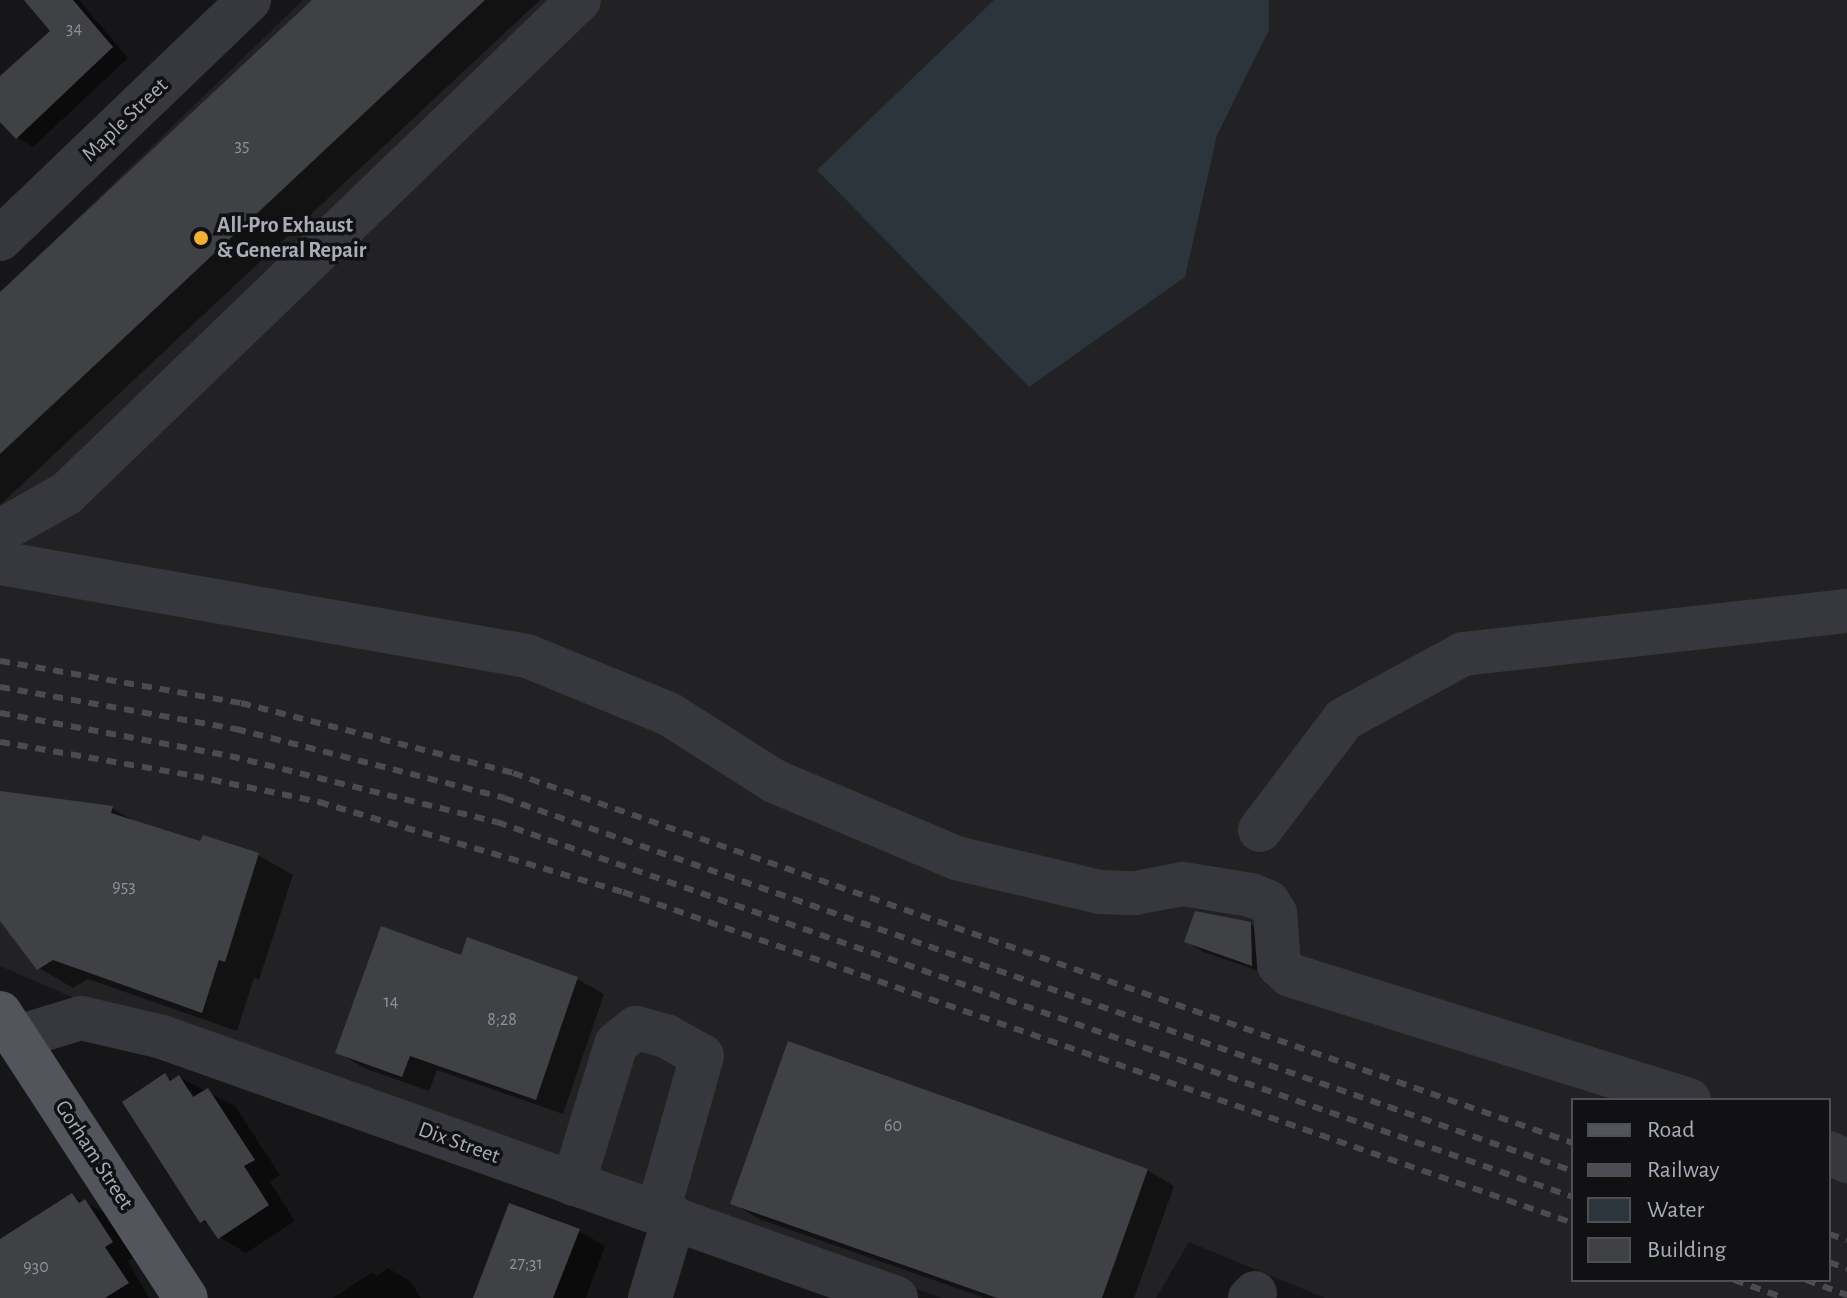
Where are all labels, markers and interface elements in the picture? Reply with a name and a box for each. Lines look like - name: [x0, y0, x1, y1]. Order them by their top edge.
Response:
- house number: 34: [66, 18, 82, 40]
- street label: Maple Street: [76, 72, 174, 168]
- house number: 35: [235, 135, 249, 157]
- place label: All-Pro Exhaust & General Repair: [217, 212, 366, 264]
- marker: All-Pro Exhaust & General Repair: [192, 229, 210, 247]
- house number: 953: [112, 876, 136, 898]
- house number: 14: [384, 991, 398, 1013]
- house number: 8;28: [487, 1009, 517, 1031]
- street label: Gorham Street: [49, 1095, 139, 1215]
- legend: [1571, 1098, 1831, 1282]
- house number: 60: [884, 1115, 902, 1137]
- street label: Dix Street: [415, 1116, 503, 1170]
- text: Road: [1647, 1118, 1695, 1142]
- text: Railway: [1647, 1158, 1719, 1182]
- text: Water: [1647, 1198, 1704, 1222]
- text: Building: [1647, 1238, 1726, 1262]
- house number: 27;31: [509, 1253, 543, 1275]
- house number: 930: [23, 1256, 49, 1278]

